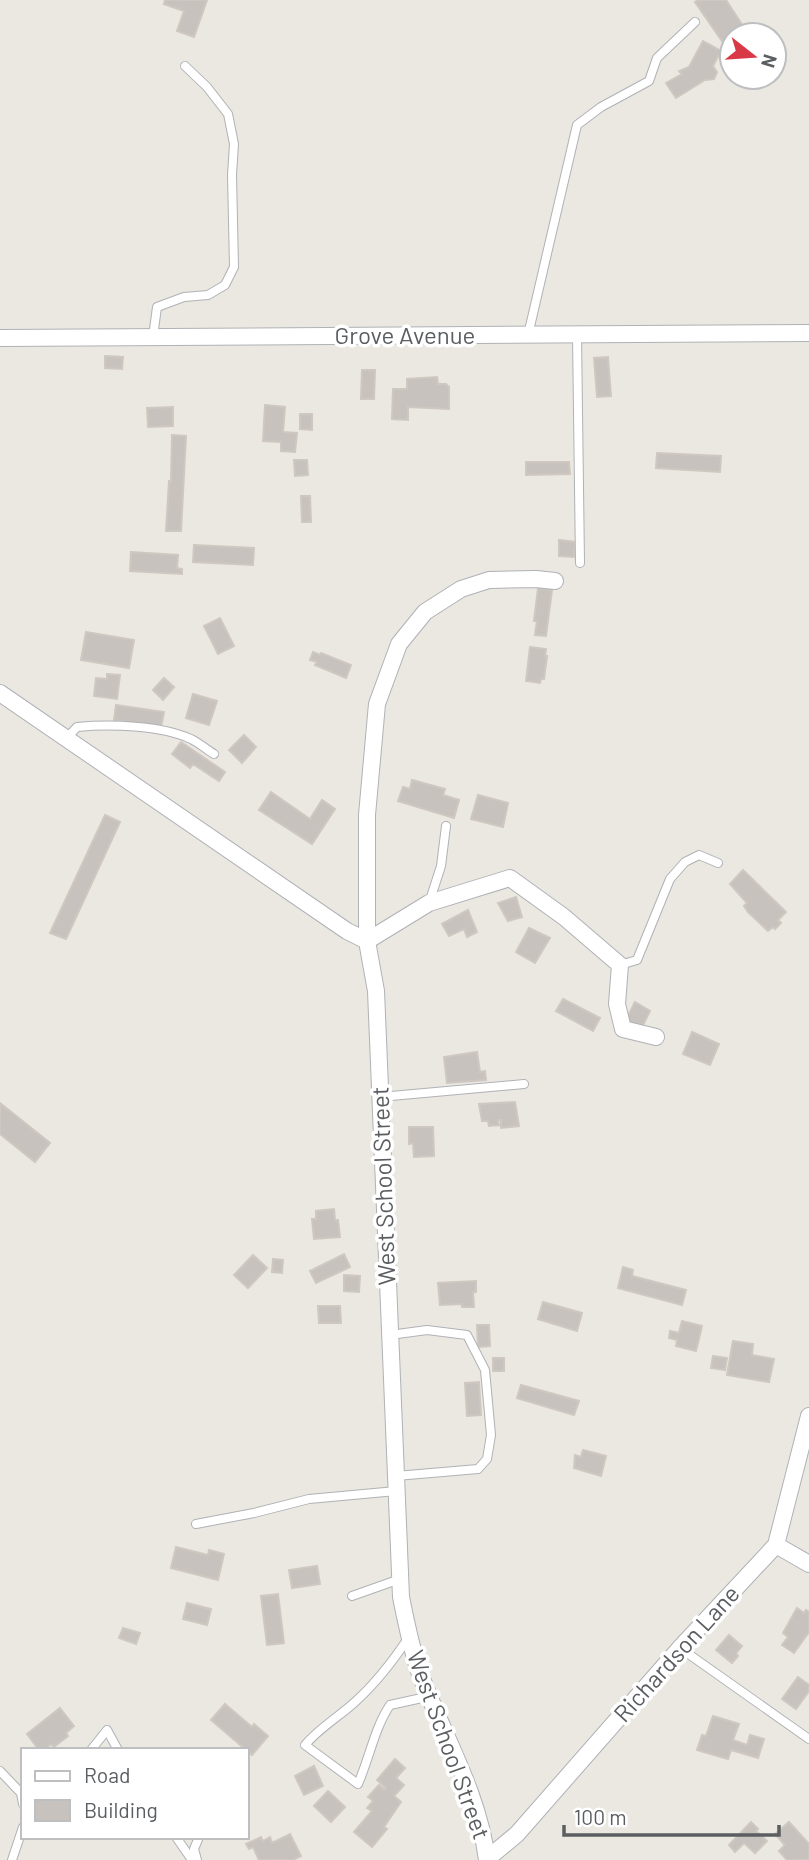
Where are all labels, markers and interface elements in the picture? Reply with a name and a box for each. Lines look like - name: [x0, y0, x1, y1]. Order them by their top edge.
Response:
- north arrow: [718, 21, 788, 91]
- text: N: [757, 52, 783, 71]
- street label: Grove Avenue: [335, 320, 475, 349]
- street label: West School Street: [365, 1086, 400, 1286]
- street label: Richardson Lane: [607, 1579, 745, 1727]
- street label: West School Street: [402, 1646, 497, 1843]
- legend: [21, 1748, 248, 1839]
- text: Road: [84, 1762, 130, 1787]
- scale bar: [564, 1794, 779, 1838]
- text: Building: [84, 1797, 158, 1822]
- text: 100 m: [574, 1804, 627, 1829]

